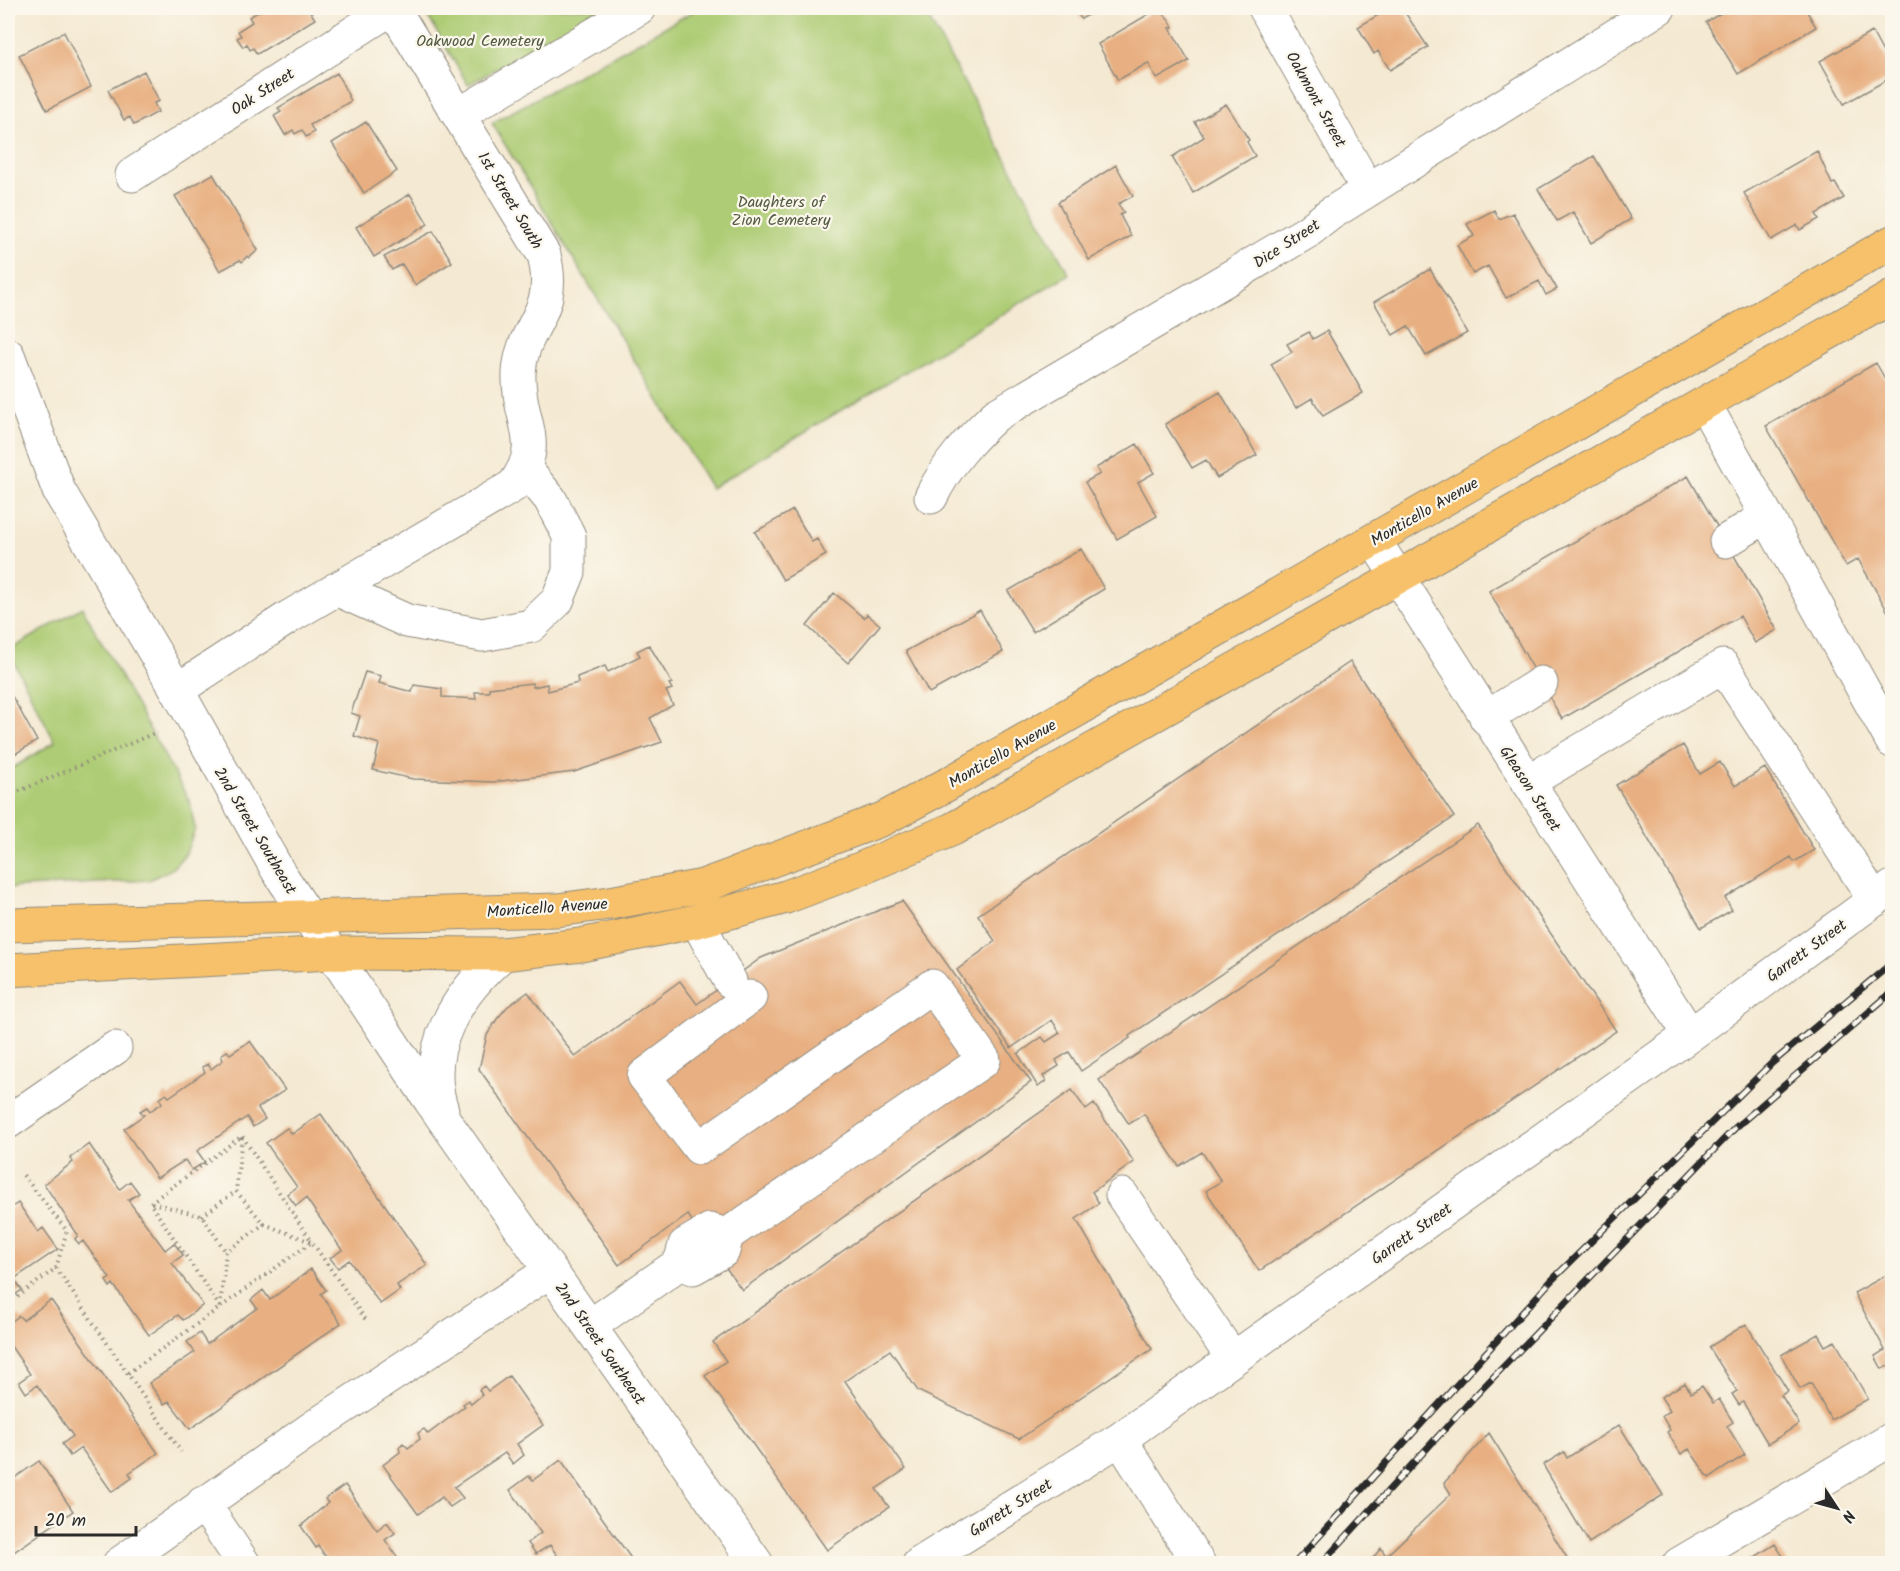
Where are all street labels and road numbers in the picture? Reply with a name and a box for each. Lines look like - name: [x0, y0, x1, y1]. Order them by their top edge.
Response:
- street label: Oakmont Street: [1279, 47, 1353, 153]
- street label: Oak Street: [226, 62, 300, 122]
- street label: 1st Street South: [471, 147, 549, 254]
- street label: Dice Street: [1248, 213, 1326, 275]
- street label: Monticello Avenue: [1366, 471, 1484, 553]
- street label: Monticello Avenue: [944, 713, 1062, 795]
- street label: Gleason Street: [1493, 741, 1567, 837]
- street label: 2nd Street Southeast: [207, 762, 303, 900]
- street label: Monticello Avenue: [486, 892, 609, 925]
- street label: Garrett Street: [1761, 913, 1853, 989]
- street label: Garrett Street: [1366, 1196, 1458, 1272]
- street label: 2nd Street Southeast: [548, 1277, 652, 1411]
- street label: Garrett Street: [964, 1472, 1058, 1544]

